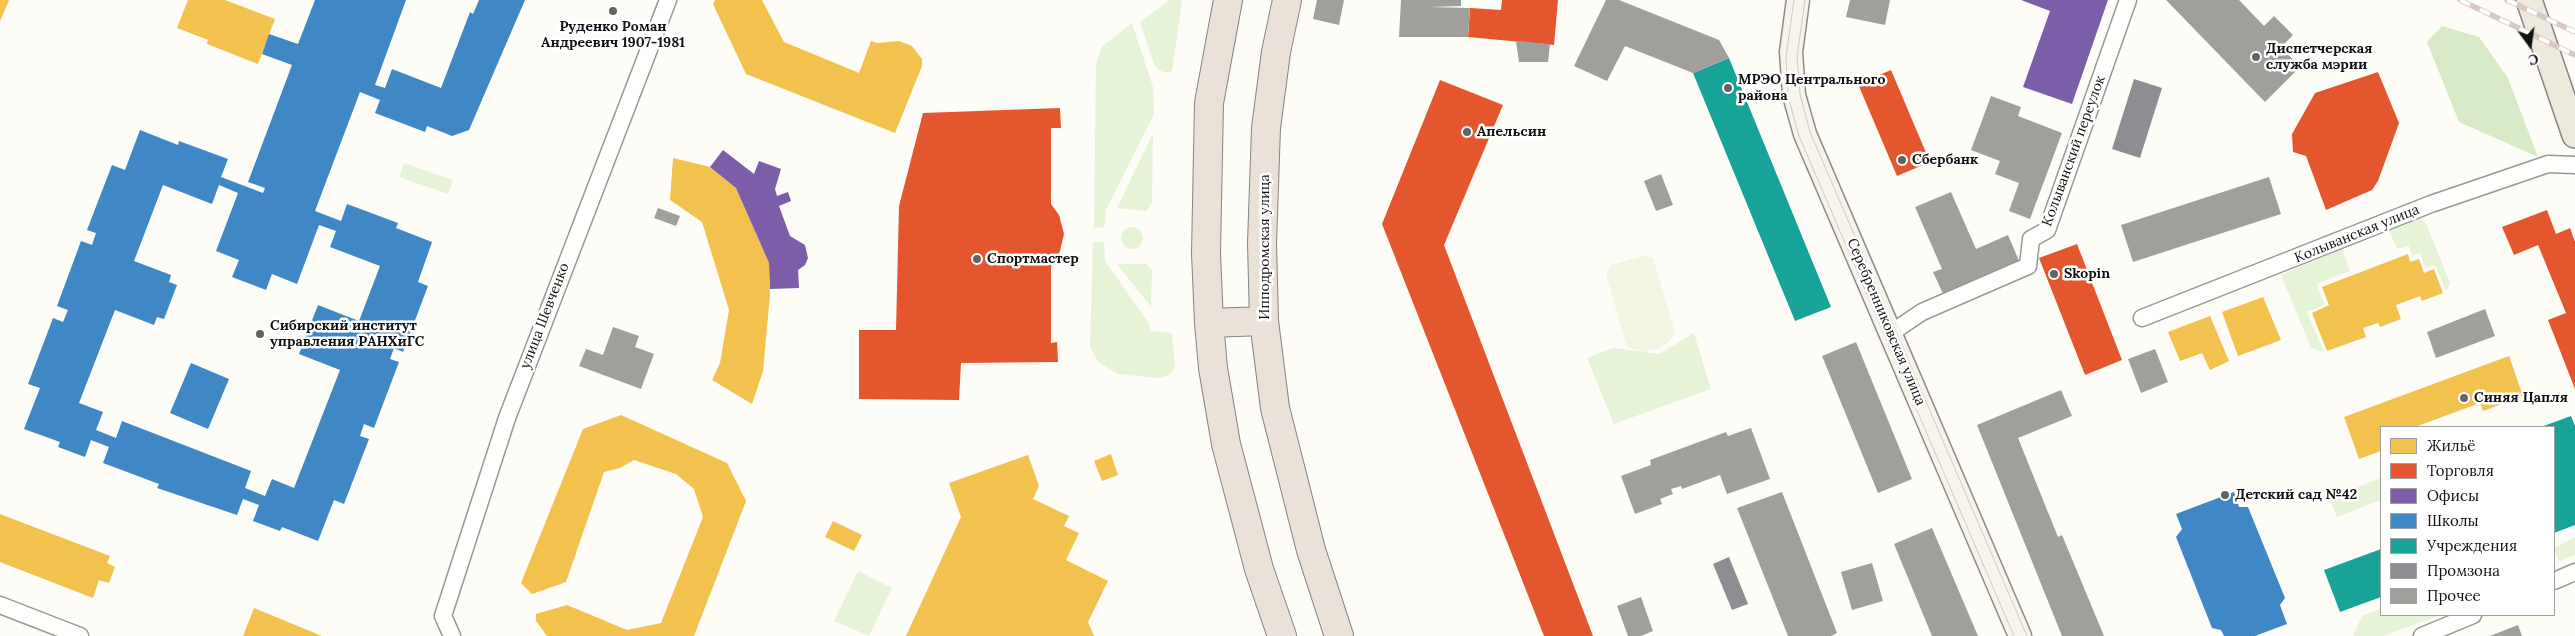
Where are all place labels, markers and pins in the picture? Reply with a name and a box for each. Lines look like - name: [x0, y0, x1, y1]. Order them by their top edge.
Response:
- marker: Руденко Роман Андреевич 1907-1981: [607, 5, 619, 17]
- place label: Руденко Роман Андреевич 1907-1981: [541, 19, 685, 52]
- place label: Диспетчерская служба мэрии: [2266, 41, 2372, 74]
- marker: Диспетчерская служба мэрии: [2250, 51, 2262, 63]
- place label: МРЭО Центрального района: [1738, 72, 1885, 104]
- marker: МРЭО Центрального района: [1722, 82, 1734, 94]
- place label: Апельсин: [1477, 124, 1546, 140]
- marker: Апельсин: [1461, 126, 1473, 138]
- place label: Сбербанк: [1912, 152, 1978, 168]
- marker: Сбербанк: [1896, 154, 1908, 166]
- place label: Спортмастер: [987, 251, 1079, 267]
- marker: Спортмастер: [971, 253, 983, 265]
- place label: Skopin: [2064, 266, 2110, 282]
- marker: Skopin: [2048, 268, 2060, 280]
- place label: Сибирский институт управления РАНХиГС: [270, 318, 424, 351]
- marker: Сибирский институт управления РАНХиГС: [254, 328, 266, 340]
- place label: Синяя Цапля: [2474, 390, 2568, 406]
- marker: Синяя Цапля: [2458, 392, 2470, 404]
- place label: Детский сад №42: [2235, 487, 2357, 503]
- marker: Детский сад №42: [2219, 489, 2231, 501]

